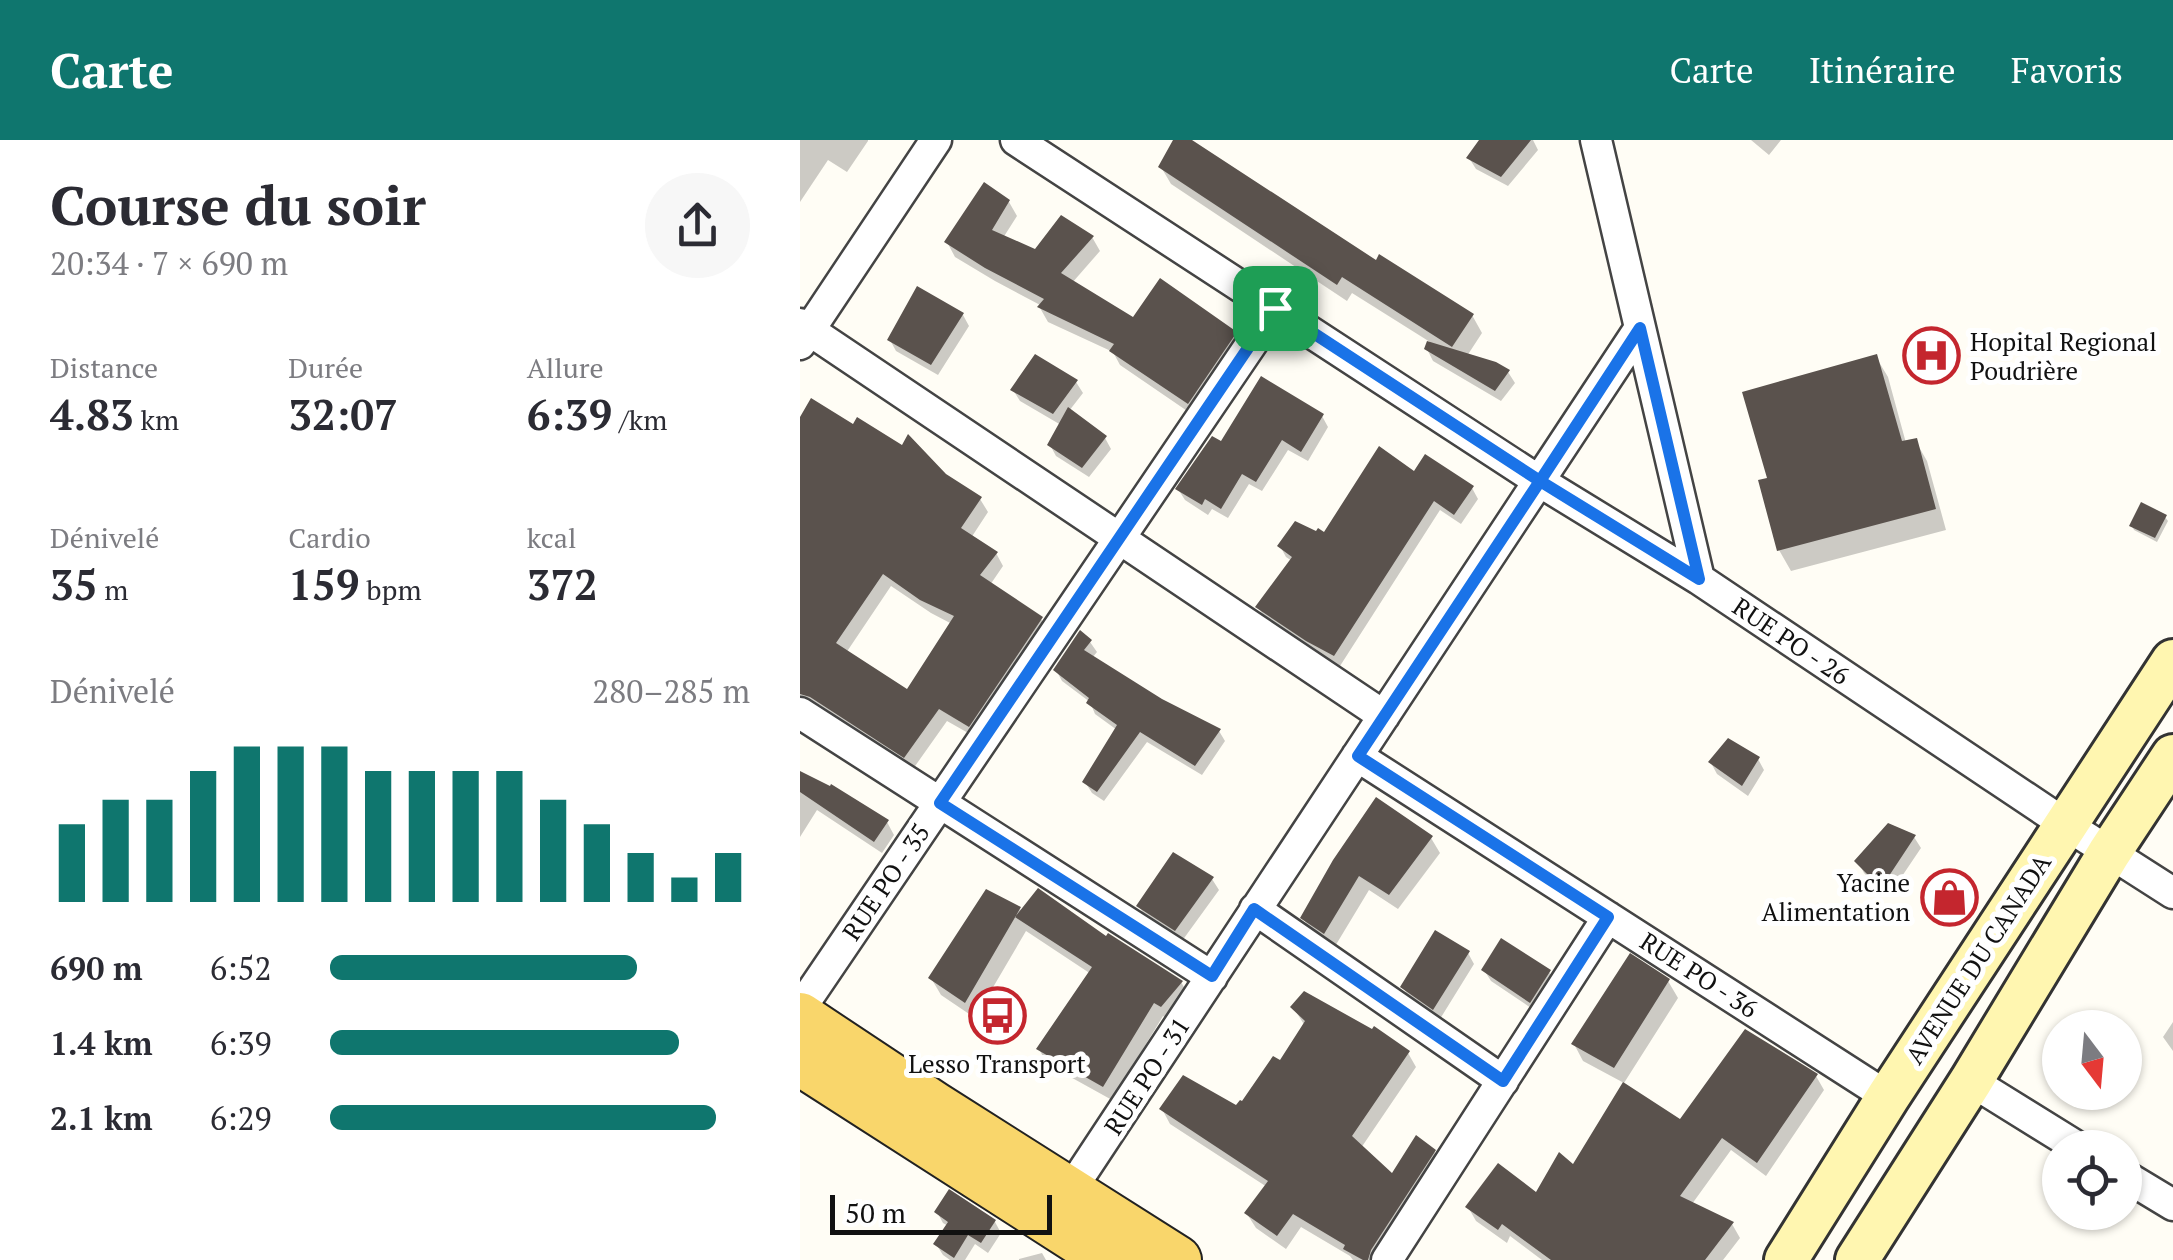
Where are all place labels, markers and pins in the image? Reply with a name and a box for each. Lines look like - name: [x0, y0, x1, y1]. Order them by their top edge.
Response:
- pin: [1233, 266, 1318, 351]
- place label: Hopital Regional Poudrière: [1970, 325, 2157, 387]
- hospital icon: Hopital Regional Poudrière: [1901, 326, 1961, 386]
- place label: Yacine Alimentation: [1761, 866, 1910, 928]
- shop icon: Yacine Alimentation: [1919, 867, 1979, 927]
- bus stop icon: Lesso Transport: [967, 985, 1027, 1045]
- place label: Lesso Transport: [908, 1047, 1086, 1080]

